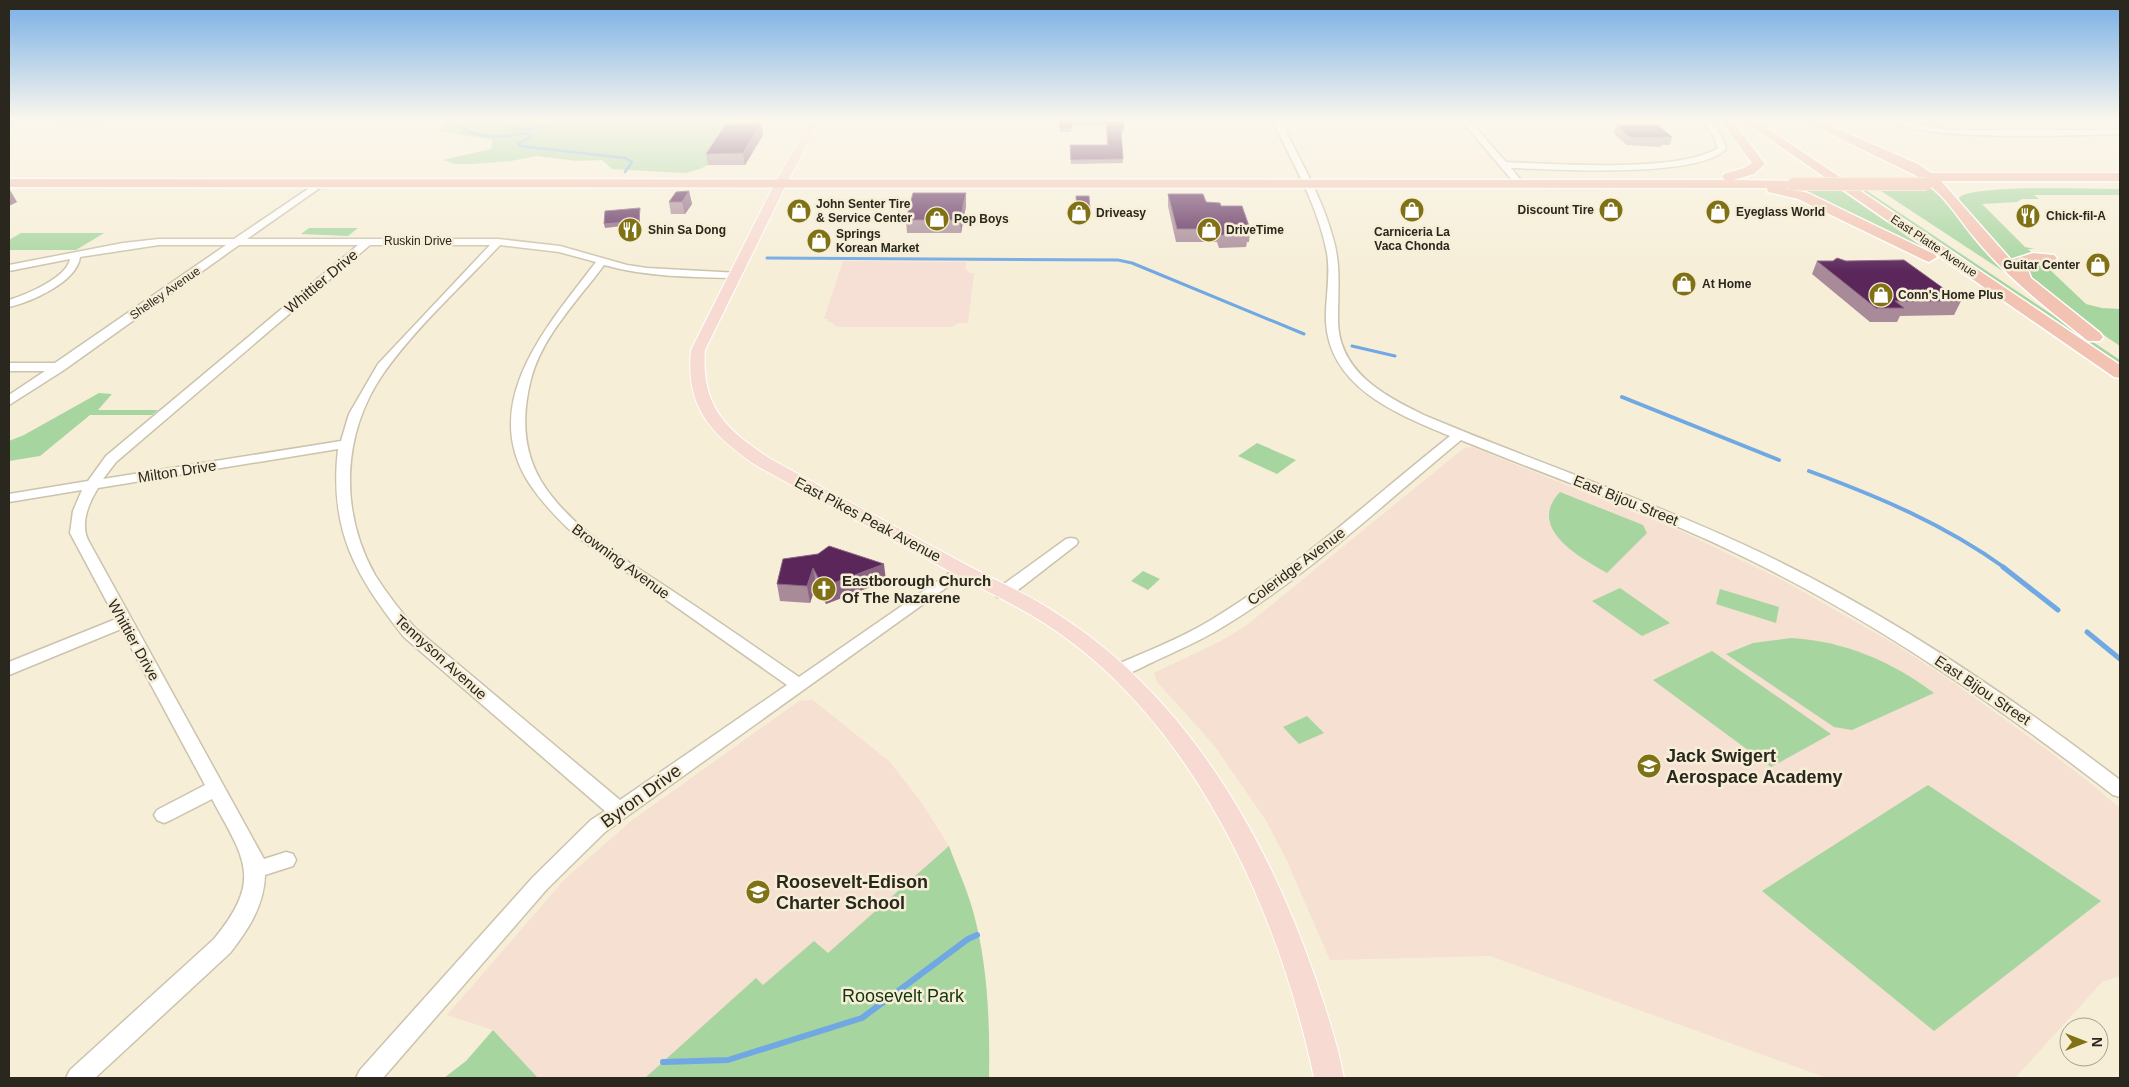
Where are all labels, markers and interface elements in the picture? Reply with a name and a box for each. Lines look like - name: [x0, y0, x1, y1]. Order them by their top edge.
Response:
- place label: John Senter Tire & Service Center: [816, 197, 912, 225]
- shop icon: Carniceria La Vaca Chonda: [1399, 197, 1425, 223]
- shop icon: Discount Tire: [1598, 197, 1624, 223]
- shop icon: John Senter Tire & Service Center: [786, 198, 812, 224]
- shop icon: Eyeglass World: [1705, 199, 1731, 225]
- shop icon: Driveasy: [1066, 200, 1092, 226]
- place label: Discount Tire: [1518, 203, 1594, 217]
- restaurant icon: Chick-fil-A: [2015, 203, 2041, 229]
- place label: Eyeglass World: [1736, 205, 1825, 219]
- shop icon: Pep Boys: [924, 206, 950, 232]
- place label: Driveasy: [1096, 206, 1146, 220]
- place label: Chick-fil-A: [2046, 209, 2106, 223]
- place label: Pep Boys: [954, 212, 1009, 226]
- street label: East Platte Avenue: [1888, 212, 1980, 280]
- restaurant icon: Shin Sa Dong: [617, 217, 643, 243]
- shop icon: DriveTime: [1196, 217, 1222, 243]
- place label: Shin Sa Dong: [648, 223, 726, 237]
- place label: DriveTime: [1226, 223, 1284, 237]
- place label: Carniceria La Vaca Chonda: [1374, 225, 1450, 253]
- place label: Springs Korean Market: [836, 227, 919, 255]
- shop icon: Springs Korean Market: [806, 228, 832, 254]
- street label: Ruskin Drive: [384, 234, 452, 248]
- street label: Whittier Drive: [281, 246, 361, 316]
- shop icon: Guitar Center: [2085, 252, 2111, 278]
- place label: Guitar Center: [2003, 258, 2080, 272]
- street label: Shelley Avenue: [127, 263, 203, 322]
- shop icon: At Home: [1671, 271, 1697, 297]
- place label: At Home: [1702, 277, 1752, 291]
- shop icon: Conn's Home Plus: [1868, 282, 1894, 308]
- place label: Conn's Home Plus: [1898, 288, 2004, 302]
- street label: Milton Drive: [137, 456, 217, 486]
- street label: East Bijou Street: [1571, 471, 1682, 529]
- street label: East Pikes Peak Avenue: [792, 473, 944, 565]
- street label: Browning Avenue: [569, 520, 673, 602]
- street label: Coleridge Avenue: [1244, 524, 1348, 608]
- place label: Eastborough Church Of The Nazarene: [842, 572, 991, 606]
- church icon: Eastborough Church Of The Nazarene: [811, 576, 837, 602]
- street label: Whittier Drive: [105, 597, 163, 683]
- street label: Tennyson Avenue: [391, 611, 491, 703]
- street label: East Bijou Street: [1932, 652, 2035, 729]
- place label: Jack Swigert Aerospace Academy: [1666, 746, 1842, 787]
- school or university icon: Jack Swigert Aerospace Academy: [1636, 753, 1662, 779]
- street label: Byron Drive: [597, 760, 685, 832]
- place label: Roosevelt-Edison Charter School: [776, 872, 928, 913]
- school or university icon: Roosevelt-Edison Charter School: [745, 879, 771, 905]
- park label: Roosevelt Park: [842, 986, 965, 1006]
- north arrow: [2059, 1017, 2109, 1067]
- text: N: [2089, 1037, 2105, 1047]

